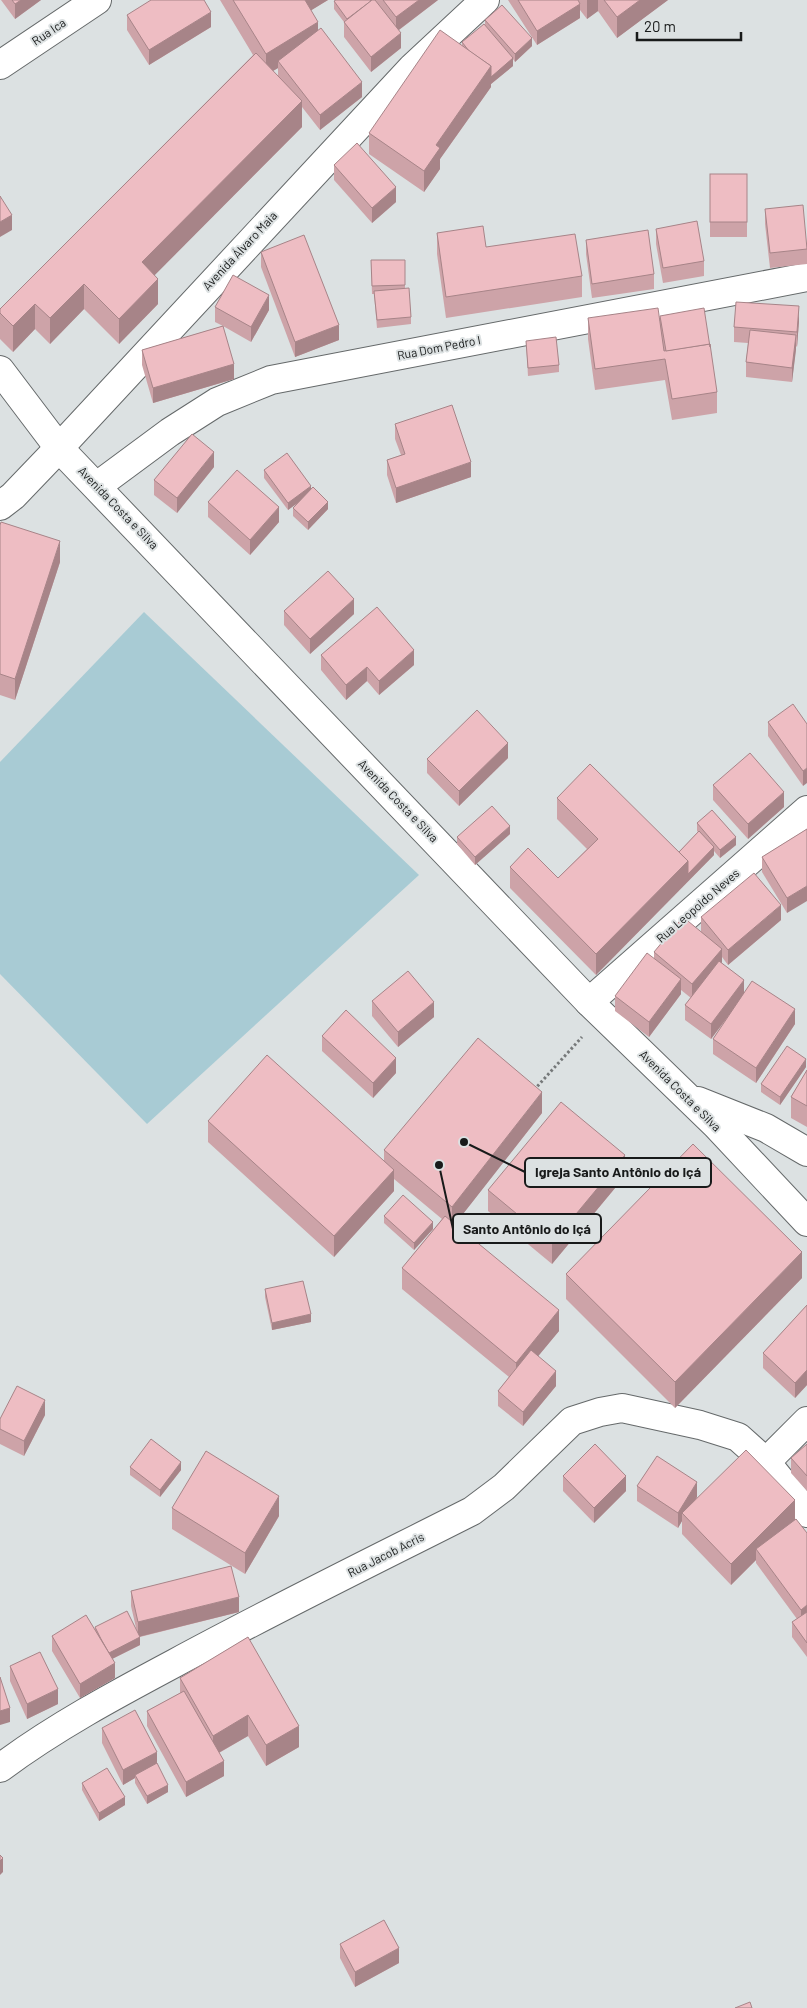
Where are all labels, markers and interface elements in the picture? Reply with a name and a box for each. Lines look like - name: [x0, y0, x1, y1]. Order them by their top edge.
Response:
- scale bar: [637, 10, 741, 42]
- street label: Rua Ica: [29, 15, 68, 48]
- text: 20 m: [644, 17, 676, 35]
- street label: Avenida Álvaro Maia: [199, 208, 279, 293]
- street label: Rua Dom Pedro I: [396, 332, 482, 362]
- street label: Avenida Costa e Silva: [76, 463, 162, 551]
- street label: Avenida Costa e Silva: [356, 756, 442, 844]
- street label: Rua Leopoldo Neves: [653, 865, 742, 945]
- street label: Avenida Costa e Silva: [637, 1047, 724, 1134]
- callout: Igreja Santo Antônio do Içá: [525, 1158, 711, 1187]
- text: Igreja Santo Antônio do Içá: [535, 1163, 701, 1180]
- callout: Santo Antônio do Içá: [453, 1214, 601, 1243]
- text: Santo Antônio do Içá: [463, 1220, 591, 1237]
- street label: Rua Jacob Acris: [345, 1529, 426, 1579]

